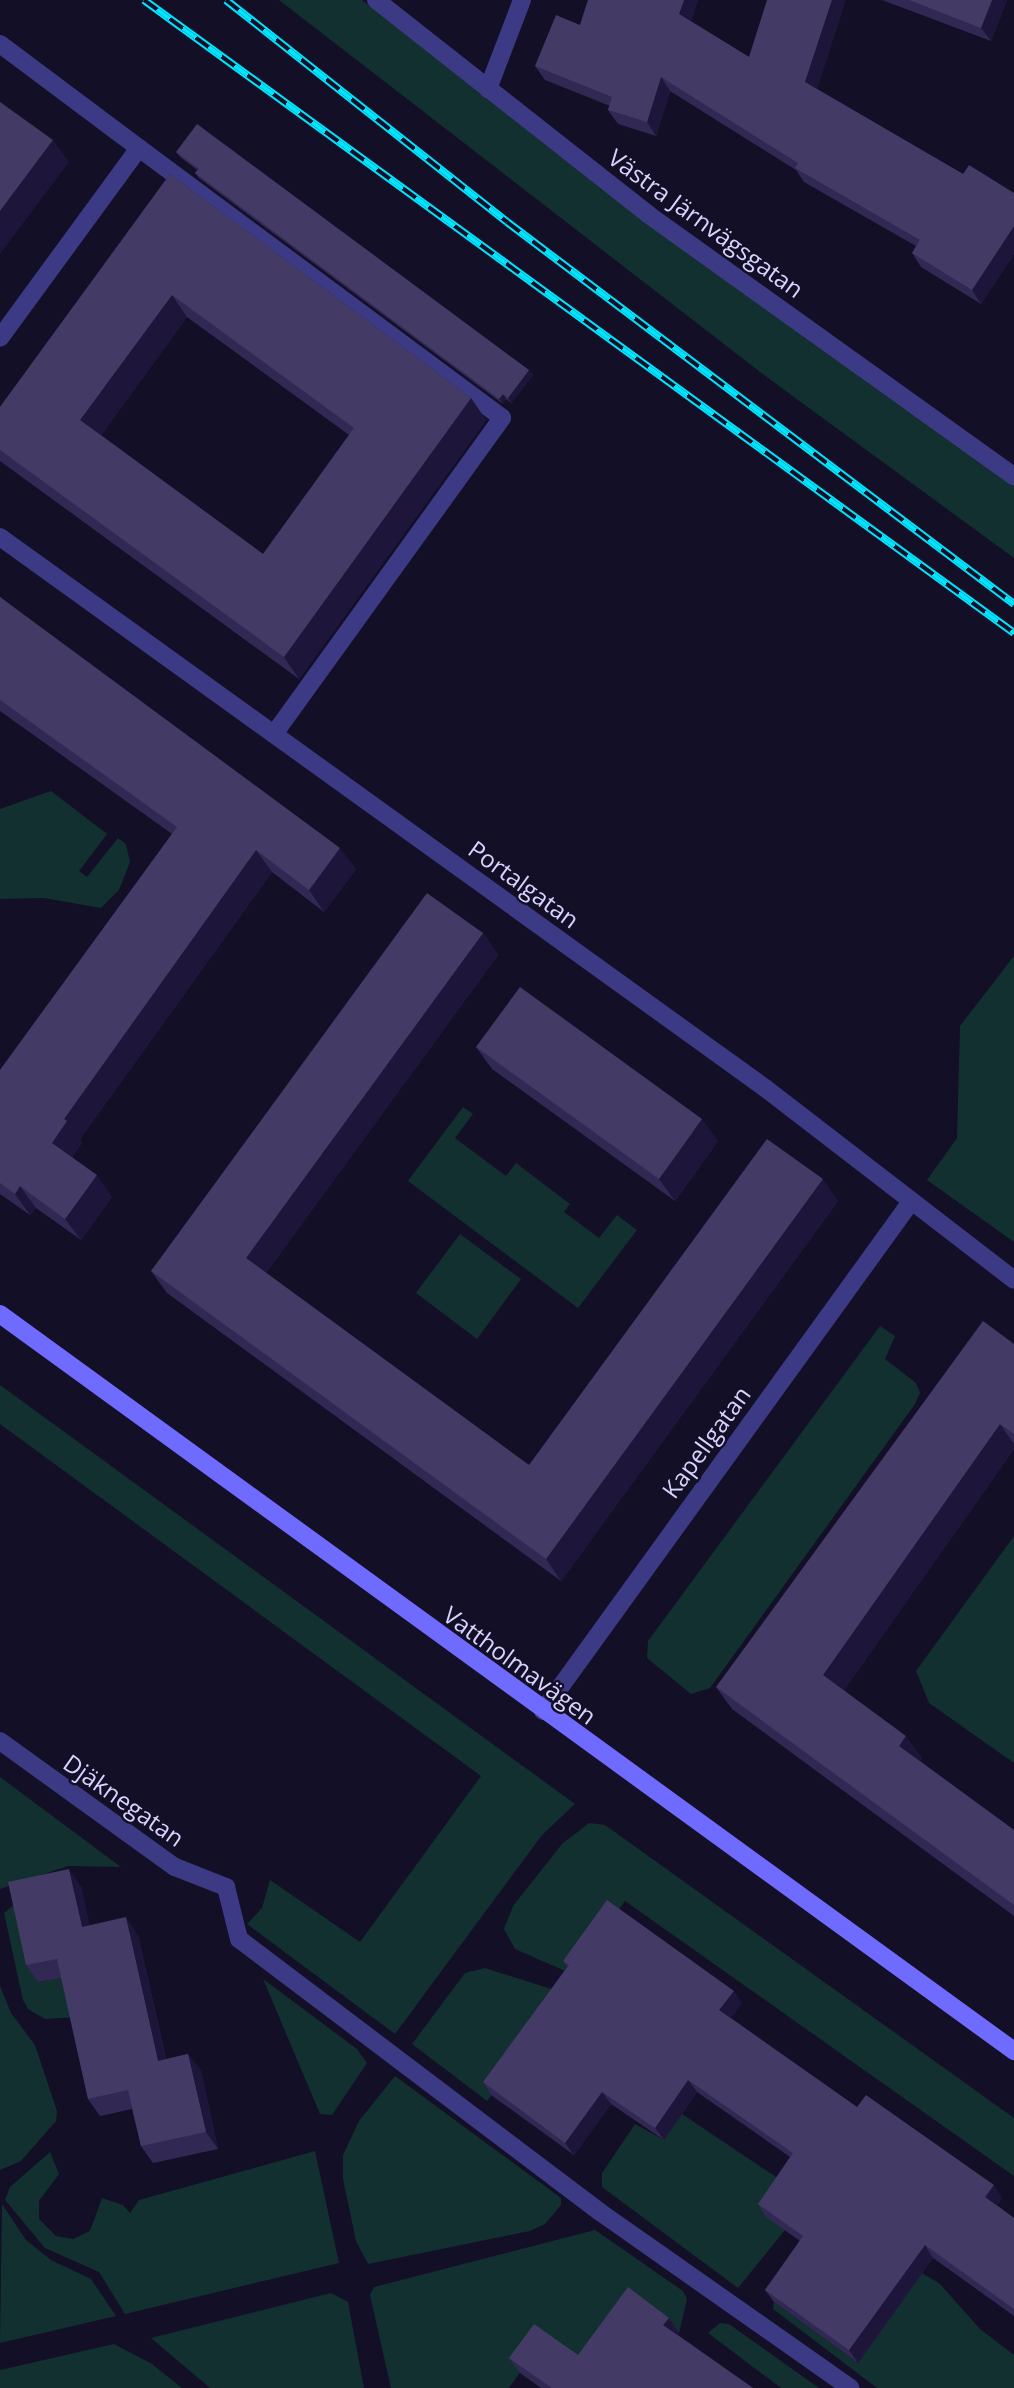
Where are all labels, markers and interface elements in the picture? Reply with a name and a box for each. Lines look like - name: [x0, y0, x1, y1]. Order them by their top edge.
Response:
- street label: Västra Järnvägsgatan: [603, 143, 809, 303]
- street label: Portalgatan: [463, 834, 585, 934]
- street label: Kapellgatan: [656, 1380, 756, 1504]
- street label: Vattholmavägen: [438, 1600, 602, 1730]
- street label: Djäknegatan: [58, 1748, 190, 1852]

